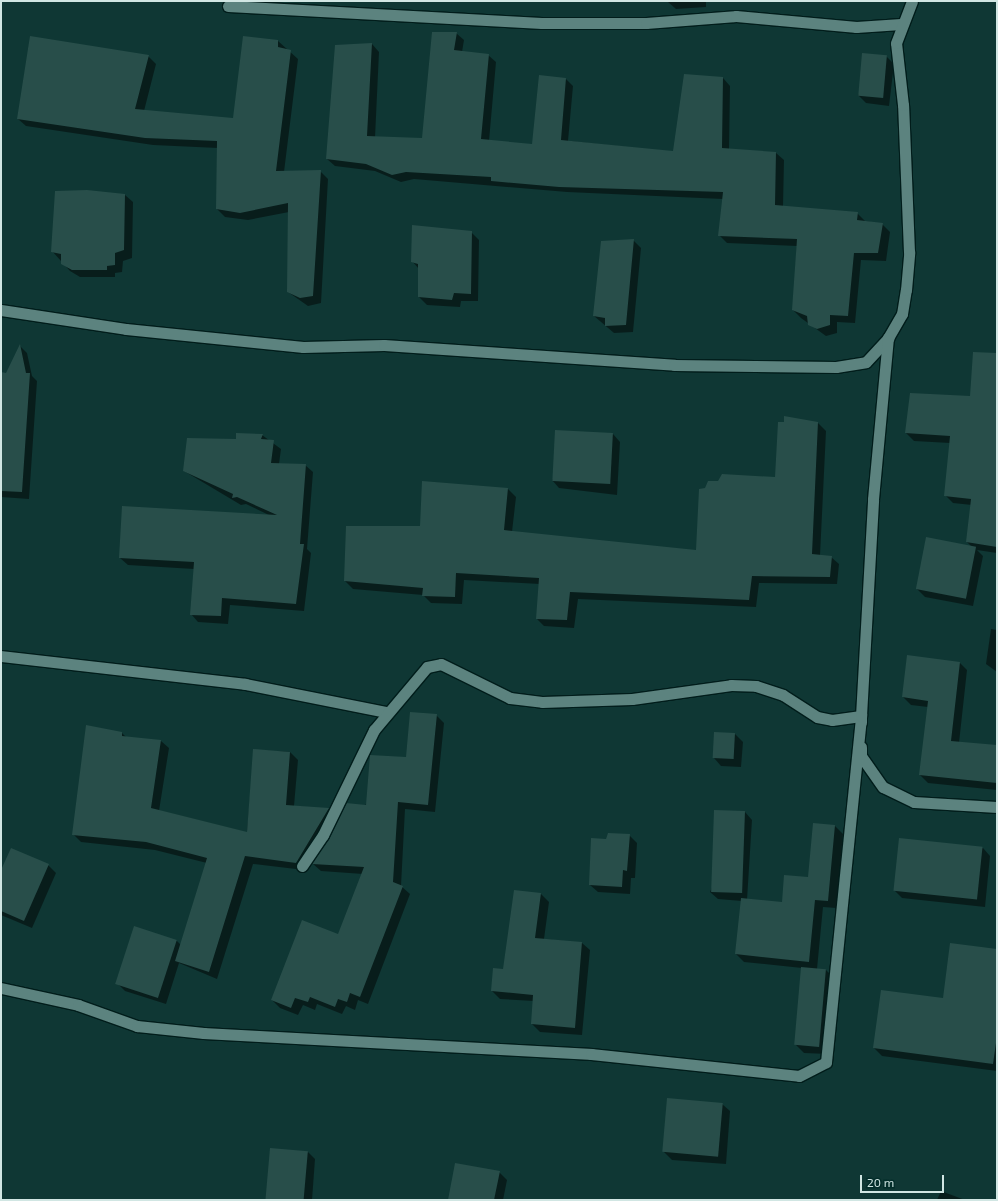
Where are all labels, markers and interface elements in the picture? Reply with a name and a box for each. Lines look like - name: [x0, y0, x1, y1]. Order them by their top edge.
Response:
- scale bar: [862, 1167, 946, 1193]
- text: 20 m: [867, 1175, 894, 1189]

